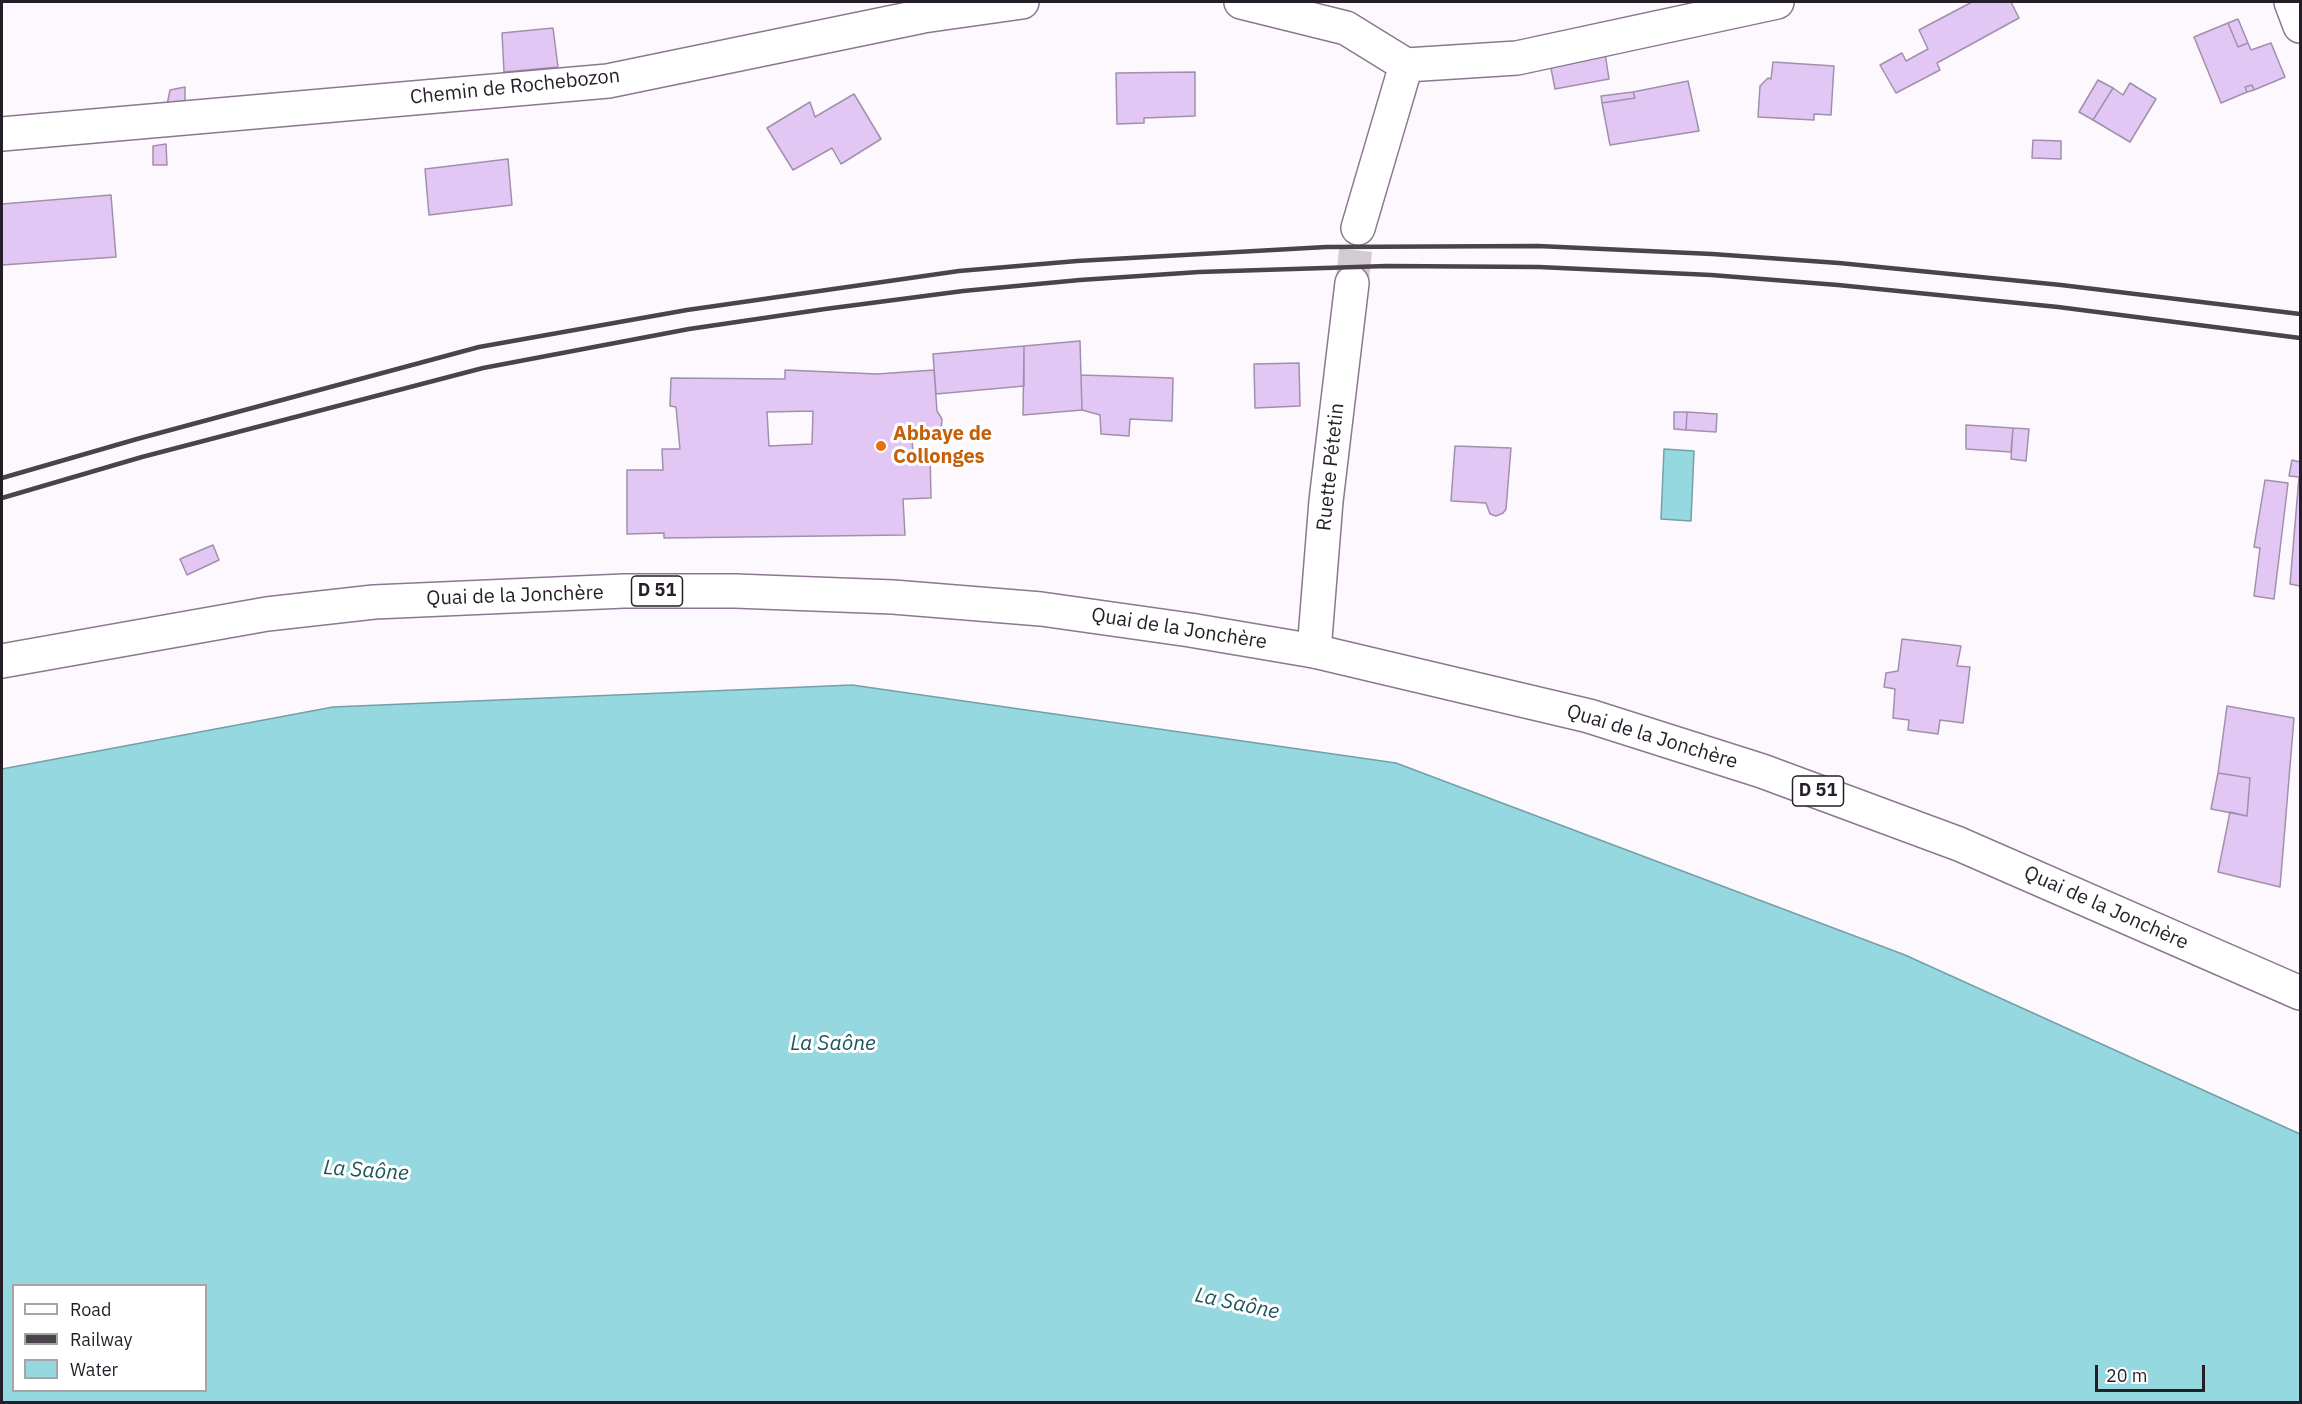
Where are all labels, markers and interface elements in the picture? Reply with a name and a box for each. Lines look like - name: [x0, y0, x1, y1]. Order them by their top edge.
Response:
- street label: Chemin de Rochebozon: [409, 64, 621, 110]
- street label: Ruette Pétetin: [1312, 402, 1350, 532]
- place label: Abbaye de Collonges: [893, 422, 992, 469]
- marker: Abbaye de Collonges: [874, 439, 888, 453]
- road number: D 51: [632, 576, 682, 606]
- street label: Quai de la Jonchère: [426, 581, 604, 611]
- street label: Quai de la Jonchère: [1089, 603, 1269, 655]
- street label: Quai de la Jonchère: [1564, 700, 1740, 774]
- road number: D 51: [1792, 776, 1844, 806]
- street label: Quai de la Jonchère: [2020, 861, 2192, 955]
- water label: La Saône: [790, 1031, 876, 1057]
- water label: La Saône: [322, 1155, 410, 1187]
- water label: La Saône: [1193, 1283, 1281, 1325]
- legend: [12, 1284, 207, 1392]
- text: Road: [70, 1298, 111, 1321]
- text: Railway: [70, 1328, 132, 1351]
- scale bar: [2098, 1353, 2208, 1391]
- text: Water: [70, 1358, 118, 1381]
- text: 20 m: [2106, 1364, 2148, 1387]

